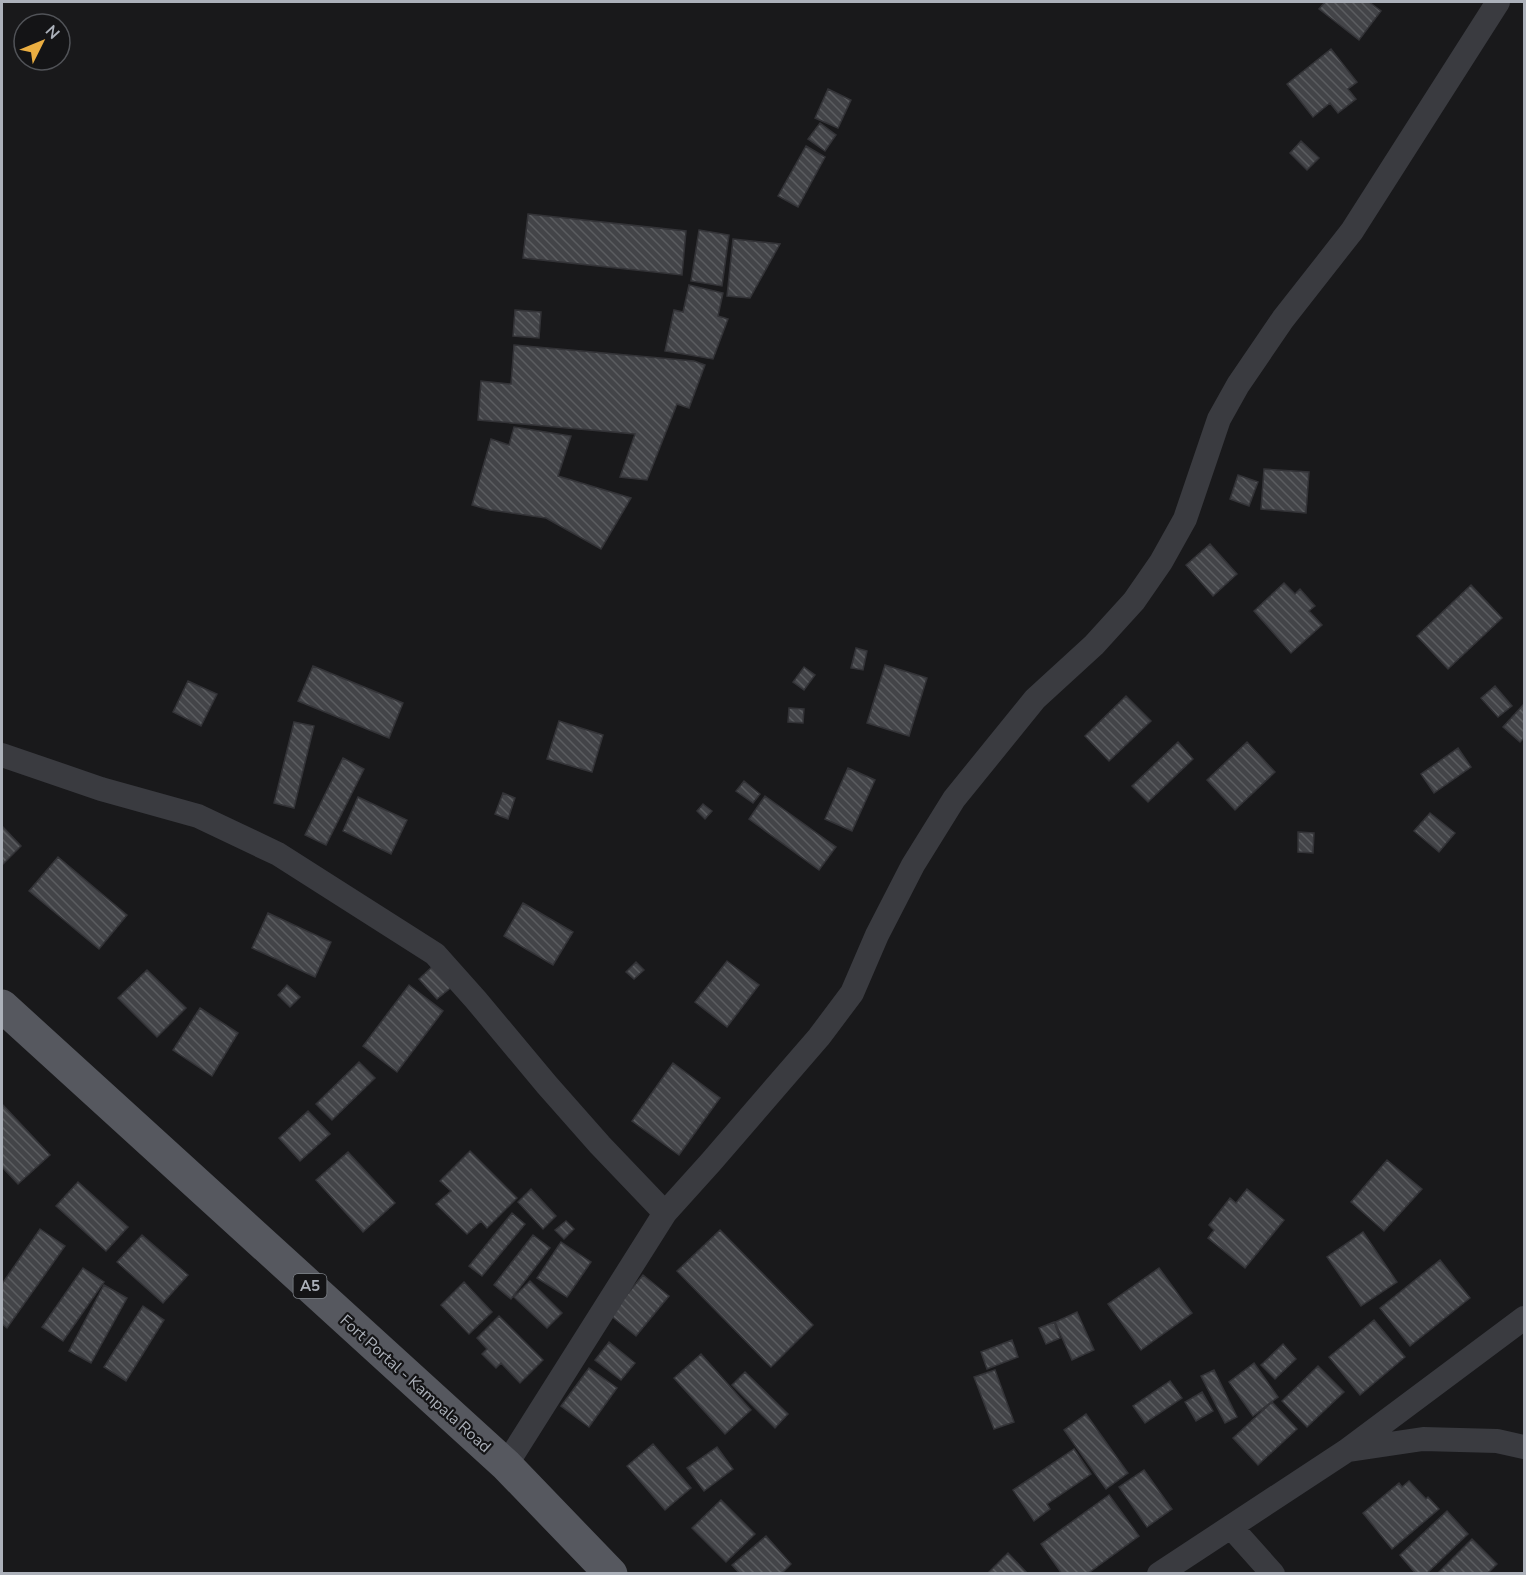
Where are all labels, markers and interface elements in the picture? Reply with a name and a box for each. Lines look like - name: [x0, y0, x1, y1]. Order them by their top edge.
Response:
- north arrow: [12, 12, 72, 72]
- text: N: [40, 21, 64, 44]
- road number: A5: [294, 1274, 326, 1298]
- street label: Fort Portal - Kampala Road: [335, 1310, 496, 1458]

